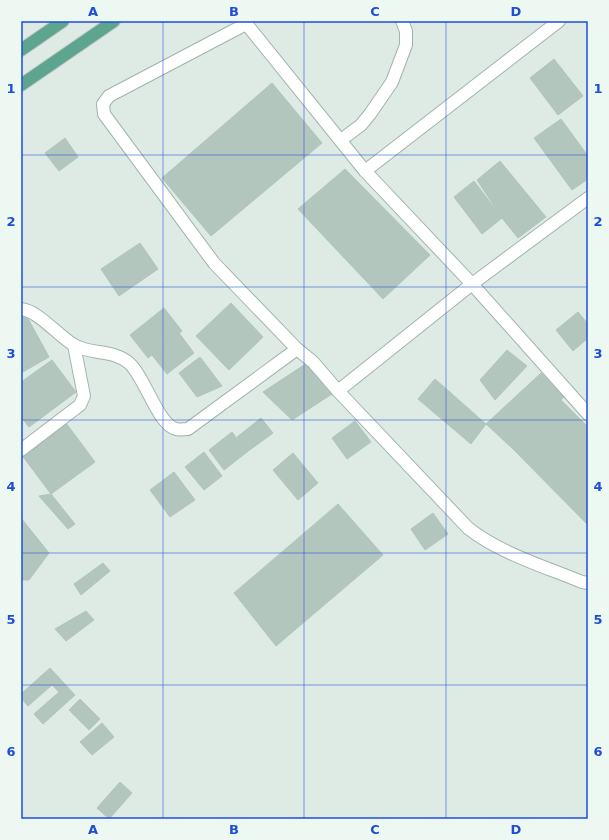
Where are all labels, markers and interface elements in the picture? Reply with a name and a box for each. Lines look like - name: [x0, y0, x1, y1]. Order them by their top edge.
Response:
- text: A: [88, 4, 98, 19]
- text: B: [229, 4, 239, 19]
- text: C: [370, 4, 380, 19]
- text: D: [511, 4, 522, 19]
- text: 1: [6, 81, 16, 96]
- text: 1: [593, 81, 603, 96]
- text: 2: [6, 214, 16, 229]
- text: 2: [593, 214, 603, 229]
- text: 3: [6, 346, 16, 361]
- text: 3: [593, 346, 603, 361]
- text: 4: [6, 479, 16, 494]
- text: 4: [593, 479, 603, 494]
- text: 5: [6, 612, 16, 627]
- text: 5: [593, 612, 603, 627]
- text: 6: [6, 744, 16, 759]
- text: 6: [593, 744, 603, 759]
- text: A: [88, 822, 98, 837]
- text: B: [229, 822, 239, 837]
- text: C: [370, 822, 380, 837]
- text: D: [511, 822, 522, 837]

